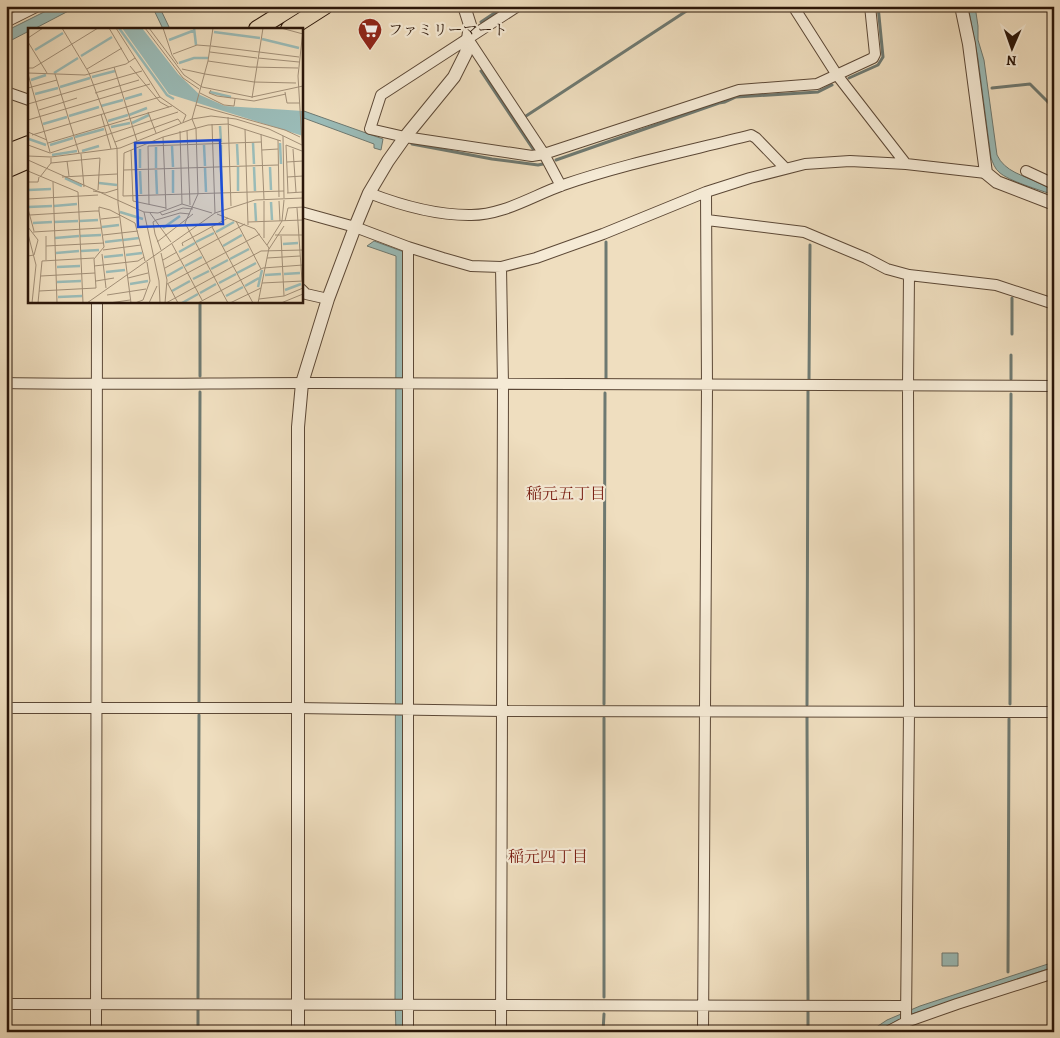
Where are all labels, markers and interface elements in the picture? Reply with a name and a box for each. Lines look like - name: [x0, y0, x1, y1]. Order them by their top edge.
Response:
- supermarket icon: ファミリーマート: [357, 17, 383, 51]
- place label: ファミリーマート: [388, 20, 508, 40]
- north arrow: [988, 22, 1038, 72]
- inset map: [28, 28, 302, 302]
- text: N: [1006, 51, 1017, 70]
- district label: 稲元五丁目: [526, 483, 606, 505]
- district label: 稲元四丁目: [508, 846, 588, 868]

